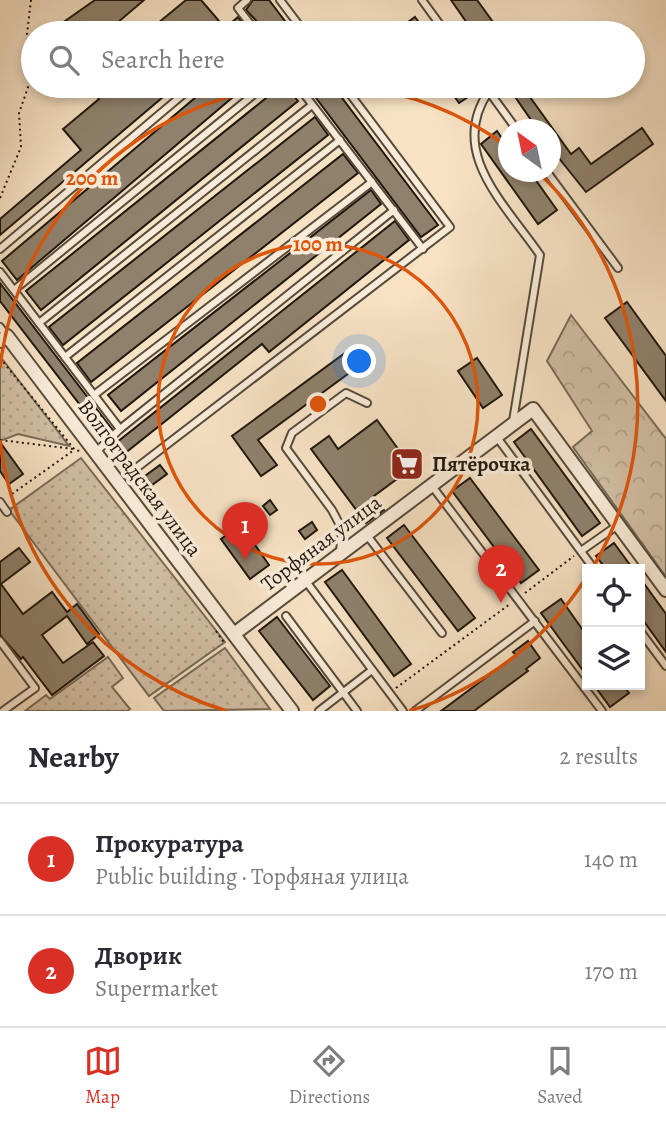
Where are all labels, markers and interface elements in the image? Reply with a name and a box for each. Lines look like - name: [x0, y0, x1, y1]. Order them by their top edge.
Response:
- search box: [21, 21, 645, 98]
- icon: search: [45, 41, 83, 79]
- text: Search here: [101, 42, 225, 77]
- north arrow: [498, 119, 561, 182]
- text: 200 m: [66, 164, 119, 192]
- text: 100 m: [293, 230, 343, 258]
- your location: [342, 344, 376, 378]
- centre of rings: [306, 392, 330, 416]
- street label: Волгоградская улица: [72, 394, 208, 562]
- supermarket icon: Пятёрочка: [388, 445, 426, 483]
- place label: Пятёрочка: [432, 450, 531, 478]
- street label: Торфяная улица: [255, 488, 387, 598]
- pin: 1: [222, 502, 268, 560]
- pin: 2: [478, 545, 524, 603]
- map controls: [582, 564, 645, 690]
- button: locate: [582, 564, 645, 627]
- button: layers: [582, 627, 645, 690]
- text: Nearby: [28, 737, 119, 777]
- text: 2 results: [560, 741, 638, 772]
- text: Прокуратура: [95, 826, 244, 861]
- text: 1: [47, 844, 55, 875]
- text: 140 m: [584, 844, 638, 875]
- text: Public building · Торфяная улица: [95, 861, 409, 892]
- text: Дворик: [95, 938, 182, 973]
- text: 2: [45, 956, 57, 987]
- text: 170 m: [585, 956, 638, 987]
- text: Supermarket: [95, 973, 218, 1004]
- tab: Map: [84, 1042, 122, 1110]
- tab: Directions: [289, 1042, 370, 1110]
- tab: Saved: [537, 1042, 582, 1110]

